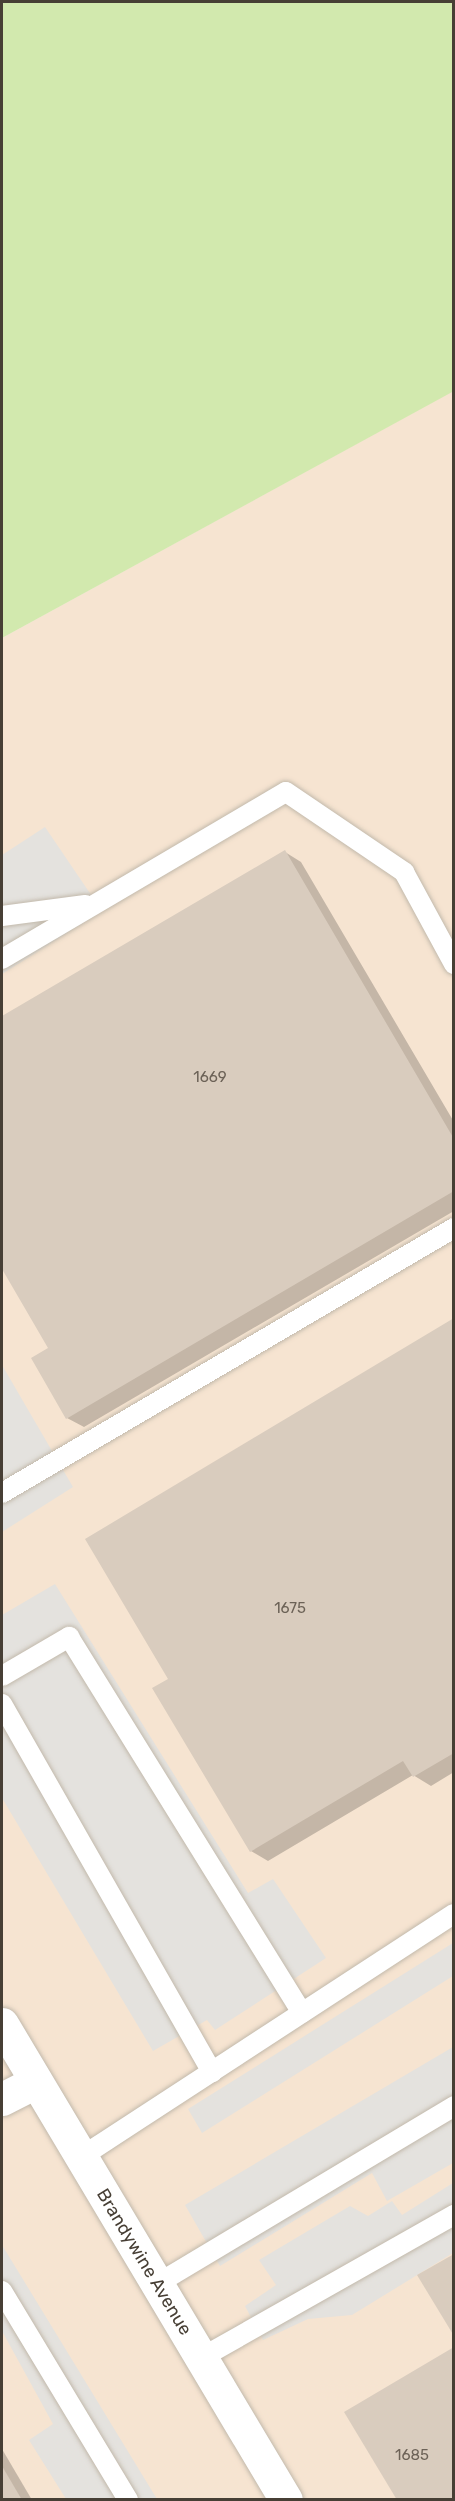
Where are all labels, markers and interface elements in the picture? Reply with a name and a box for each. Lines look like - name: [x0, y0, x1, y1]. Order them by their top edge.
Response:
- house number: 1669: [193, 1069, 227, 1087]
- house number: 1675: [274, 1600, 306, 1618]
- street label: Brandywine Avenue: [92, 2185, 196, 2339]
- house number: 1685: [395, 2447, 429, 2465]

